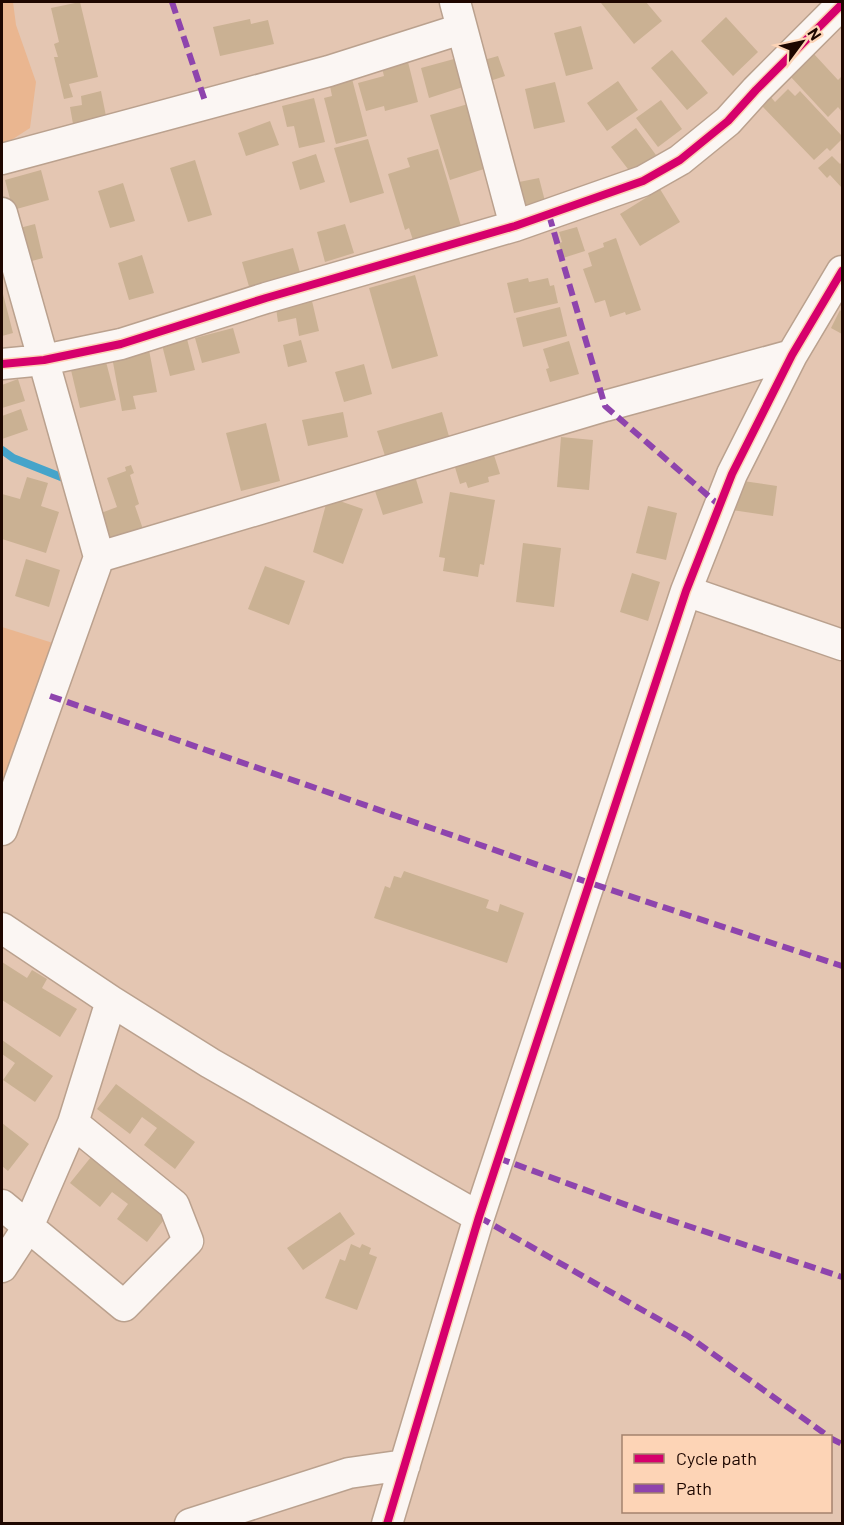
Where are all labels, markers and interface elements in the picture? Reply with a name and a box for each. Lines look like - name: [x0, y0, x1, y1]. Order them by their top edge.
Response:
- north arrow: [772, 12, 832, 72]
- text: N: [804, 24, 826, 43]
- legend: [622, 1435, 832, 1513]
- text: Cycle path: [676, 1447, 757, 1469]
- text: Path: [676, 1477, 712, 1499]

